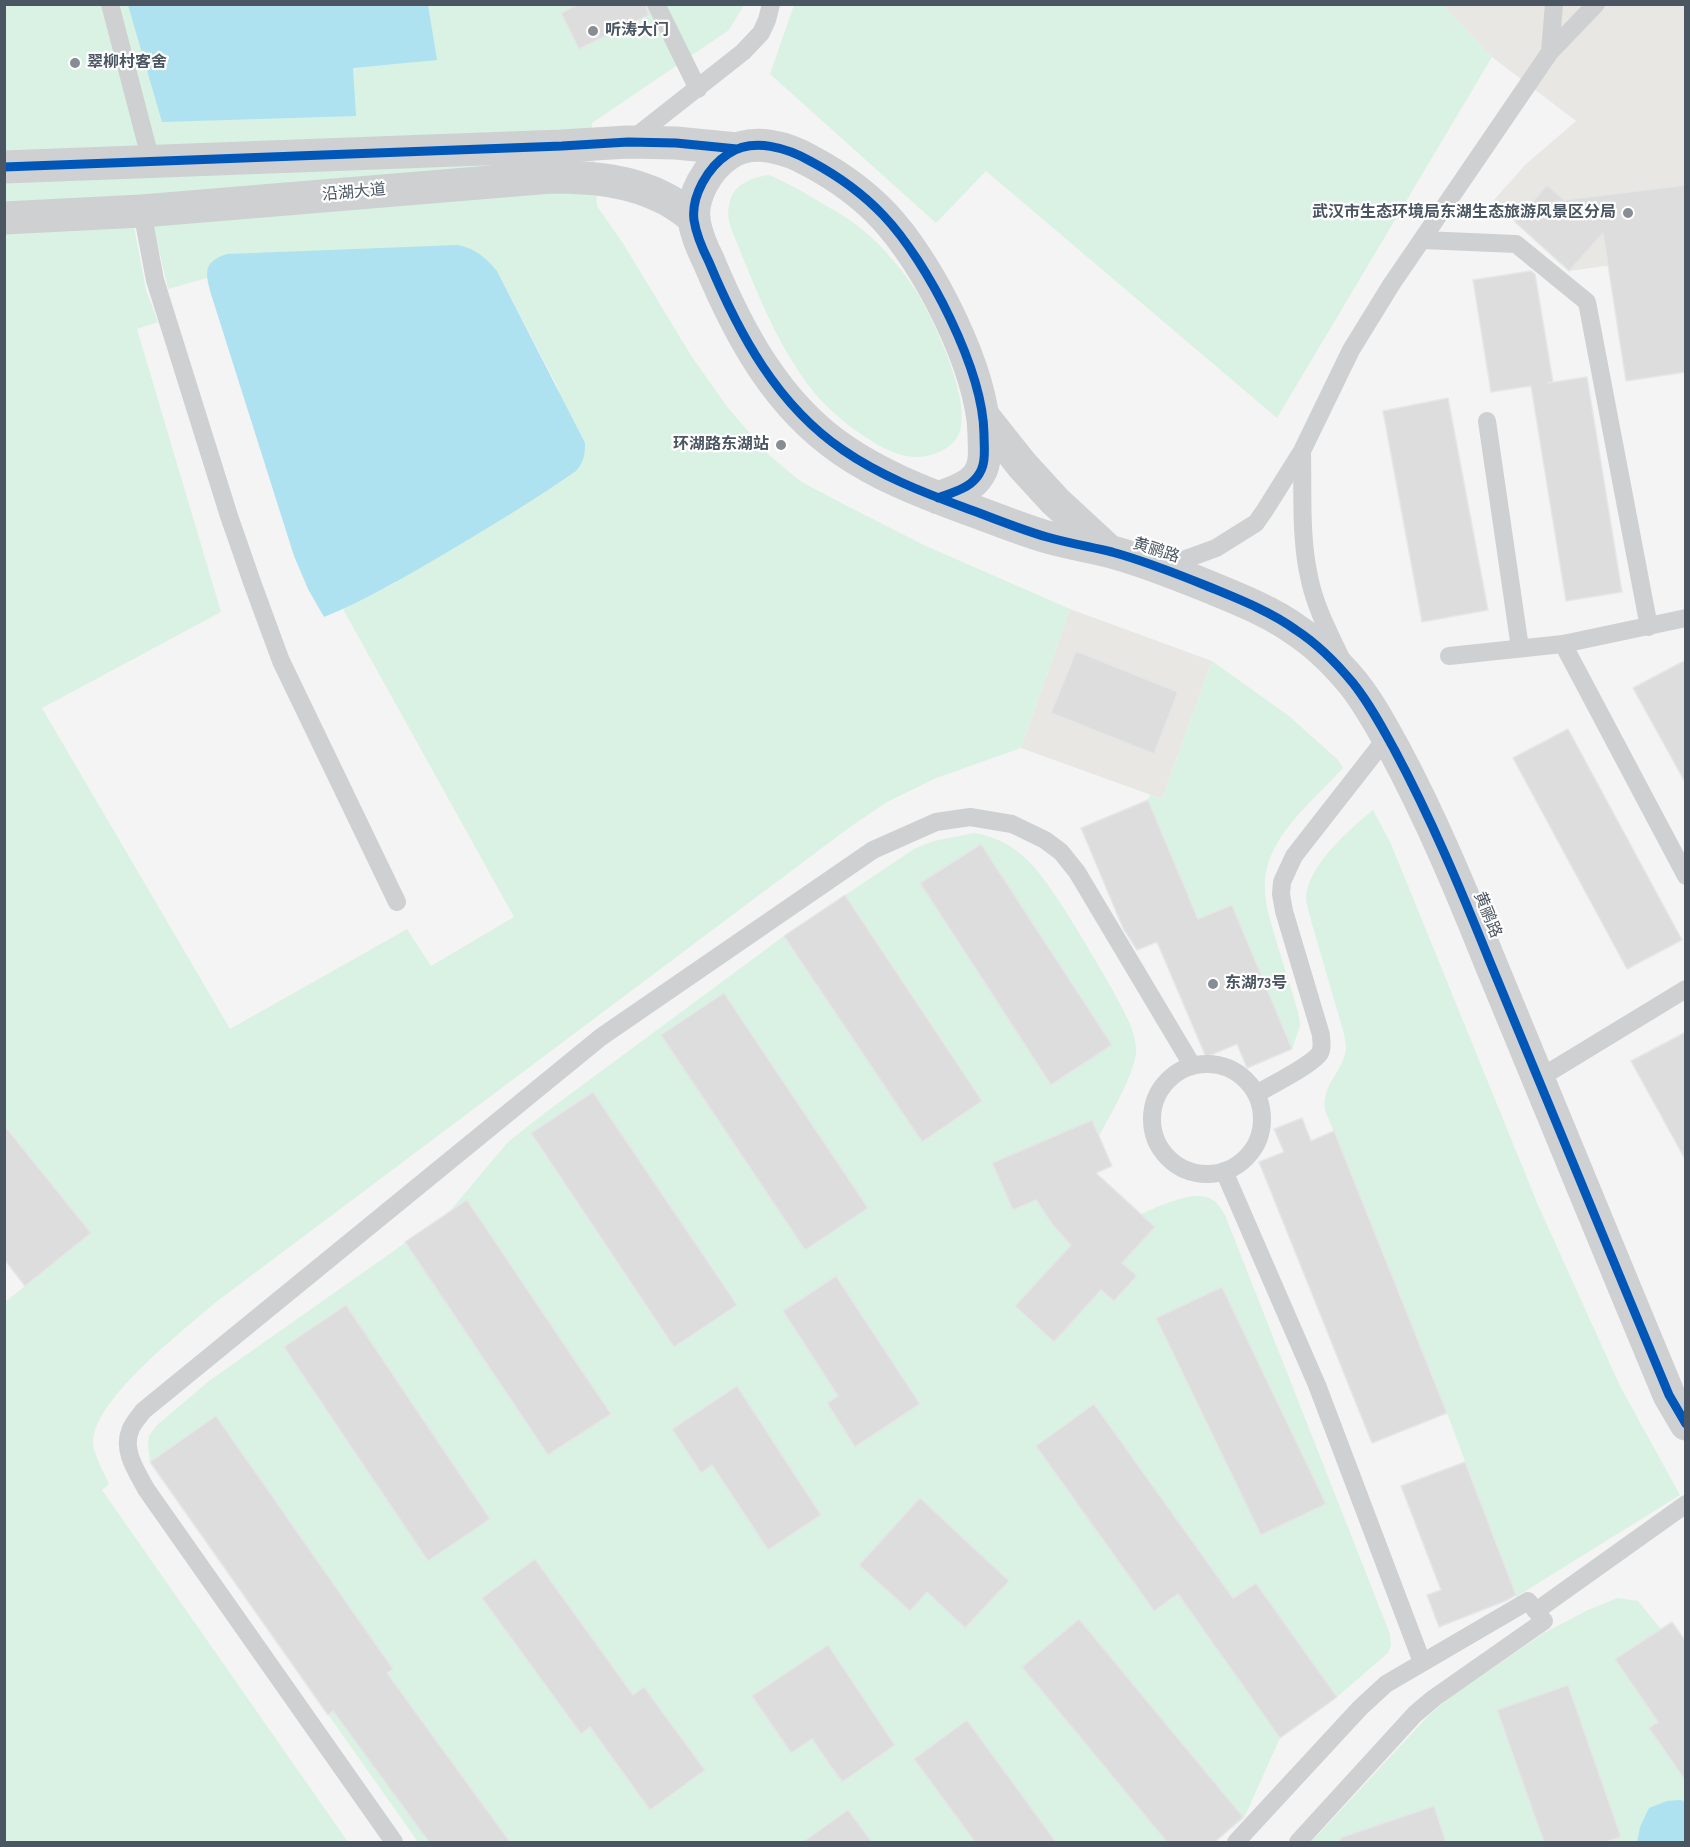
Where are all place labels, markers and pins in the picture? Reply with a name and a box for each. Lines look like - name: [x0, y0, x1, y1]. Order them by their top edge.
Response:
- place label: 听涛大门: [605, 21, 669, 41]
- marker: 听涛大门: [586, 24, 600, 38]
- place label: 翠柳村客舍: [87, 53, 167, 73]
- marker: 翠柳村客舍: [68, 56, 82, 70]
- place label: 武汉市生态环境局东湖生态旅游风景区分局: [1312, 203, 1616, 223]
- marker: 武汉市生态环境局东湖生态旅游风景区分局: [1621, 206, 1635, 220]
- place label: 环湖路东湖站: [673, 435, 769, 455]
- marker: 环湖路东湖站: [774, 438, 788, 452]
- place label: 东湖73号: [1225, 974, 1287, 994]
- marker: 东湖73号: [1206, 977, 1220, 991]

